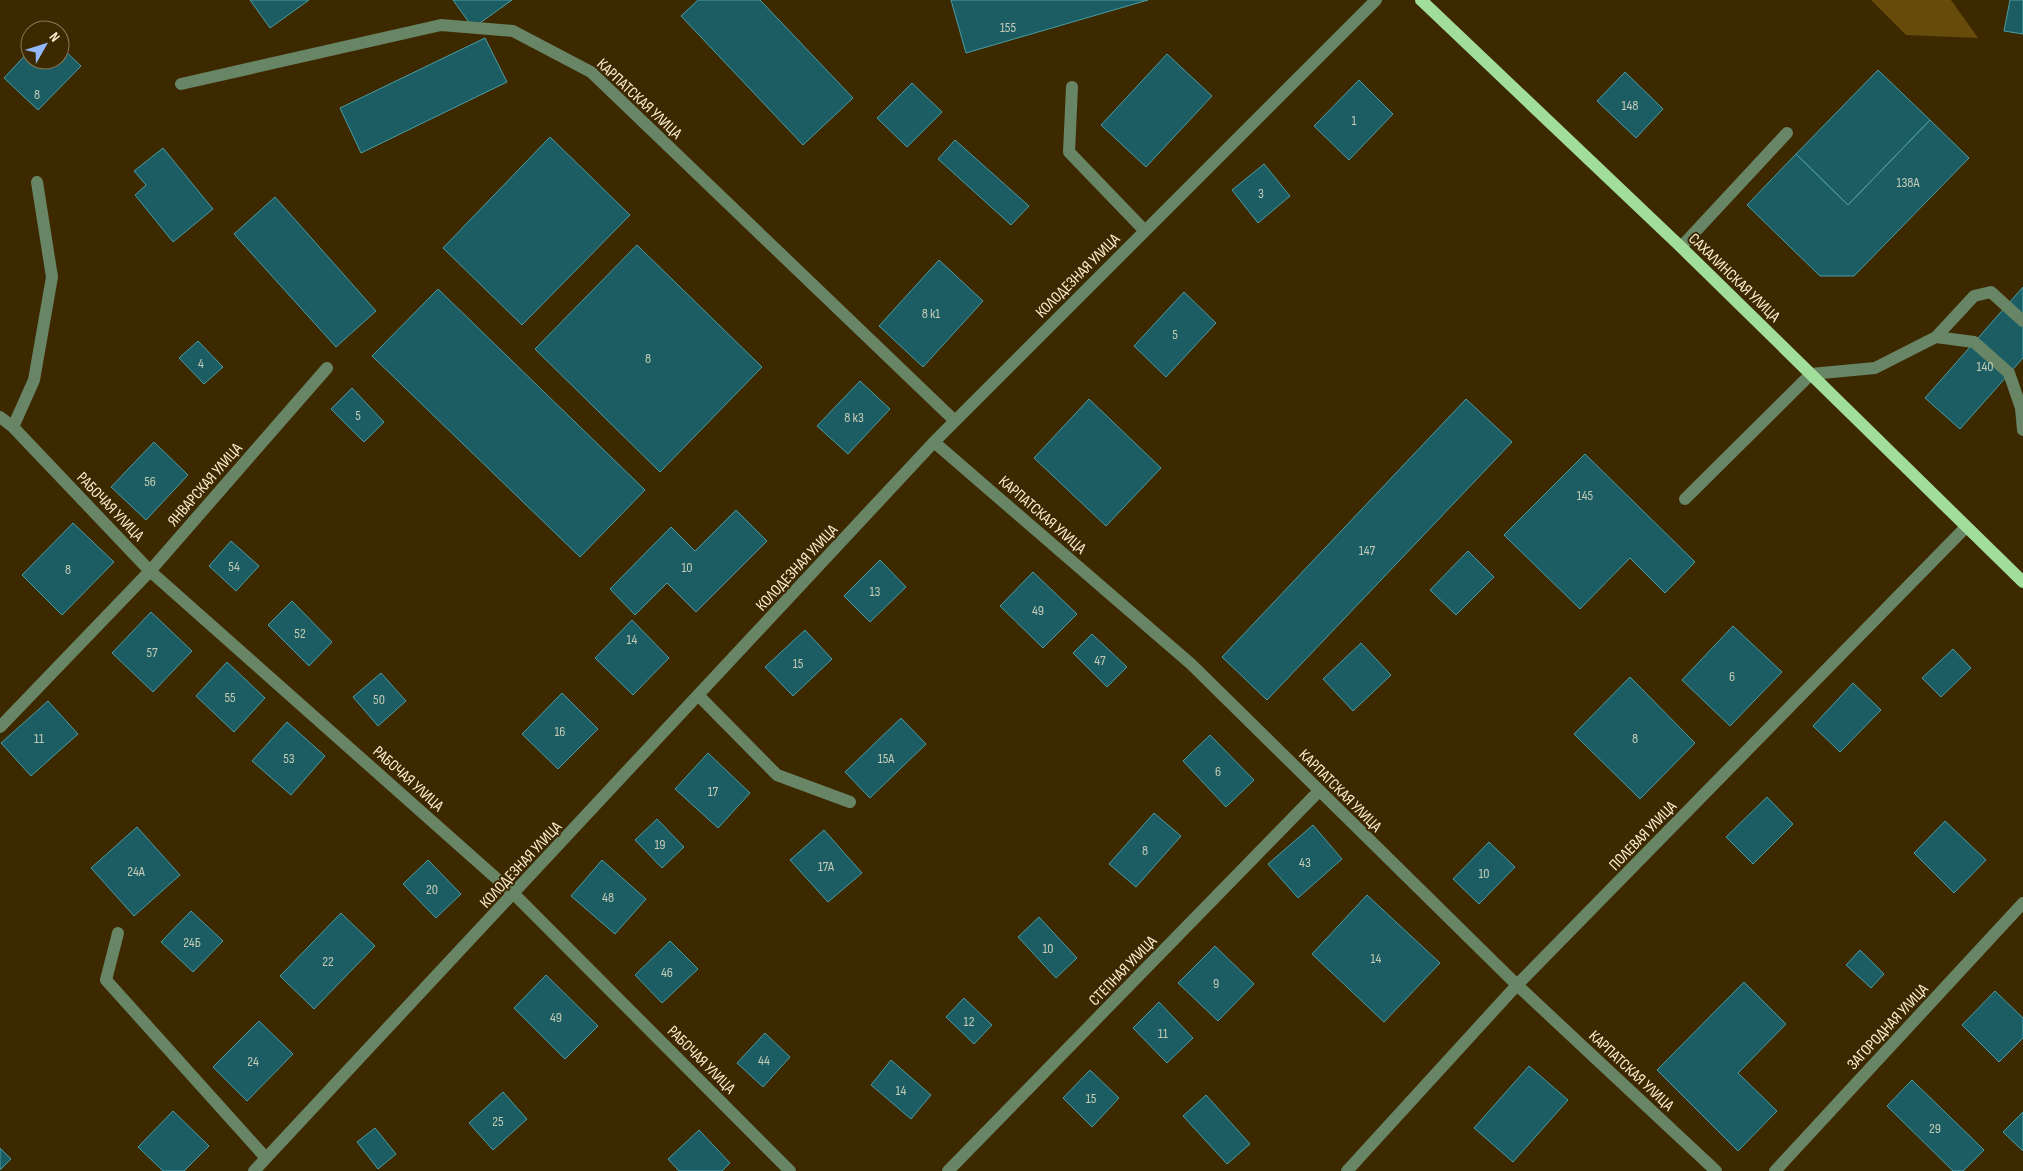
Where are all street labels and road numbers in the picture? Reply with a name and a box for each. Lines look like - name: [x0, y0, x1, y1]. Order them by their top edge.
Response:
- street label: КАРПАТСКАЯ УЛИЦА: [593, 55, 686, 143]
- street label: КОЛОДЕЗНАЯ УЛИЦА: [1032, 230, 1124, 322]
- street label: САХАЛИНСКАЯ УЛИЦА: [1684, 230, 1784, 327]
- street label: ЯНВАРСКАЯ УЛИЦА: [164, 439, 247, 530]
- street label: РАБОЧАЯ УЛИЦА: [72, 469, 148, 546]
- street label: КАРПАТСКАЯ УЛИЦА: [995, 472, 1090, 558]
- street label: КОЛОДЕЗНАЯ УЛИЦА: [752, 521, 842, 615]
- street label: РАБОЧАЯ УЛИЦА: [369, 742, 447, 816]
- street label: КАРПАТСКАЯ УЛИЦА: [1295, 746, 1385, 837]
- street label: ПОЛЕВАЯ УЛИЦА: [1605, 797, 1681, 875]
- street label: КОЛОДЕЗНАЯ УЛИЦА: [476, 818, 566, 912]
- street label: СТЕПНАЯ УЛИЦА: [1085, 932, 1161, 1010]
- street label: ЗАГОРОДНАЯ УЛИЦА: [1843, 980, 1933, 1074]
- street label: РАБОЧАЯ УЛИЦА: [663, 1022, 739, 1098]
- street label: КАРПАТСКАЯ УЛИЦА: [1585, 1027, 1678, 1115]

